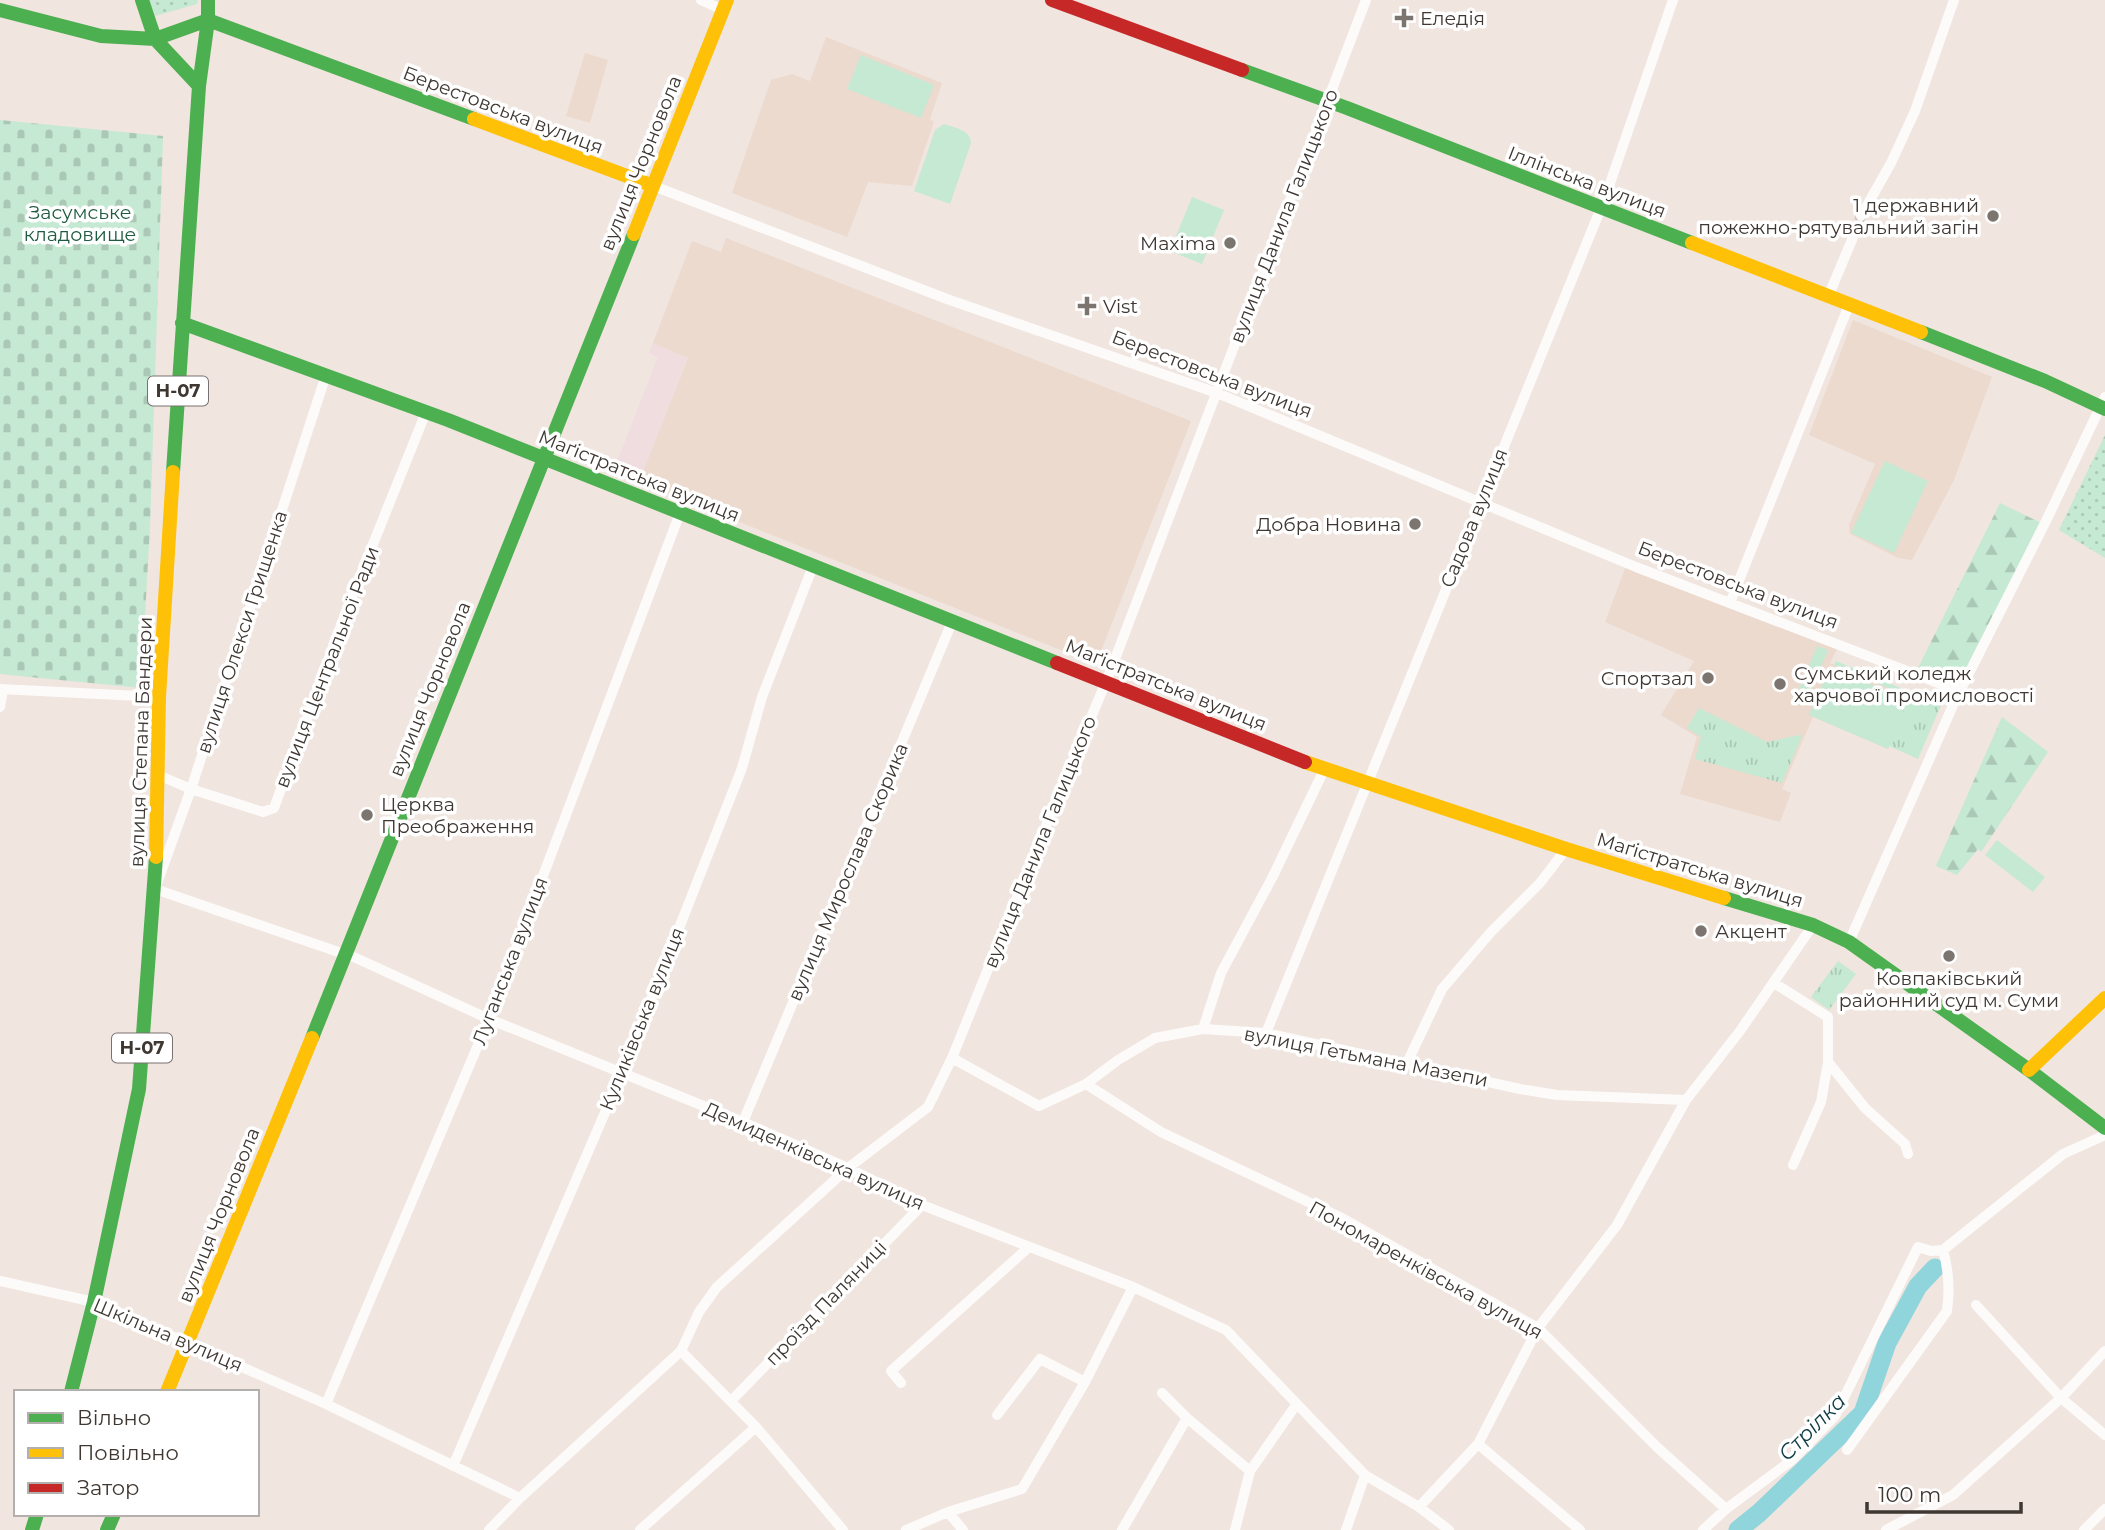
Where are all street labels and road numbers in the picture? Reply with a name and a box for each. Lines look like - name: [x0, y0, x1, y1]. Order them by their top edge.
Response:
- street label: Берестовська вулиця: [400, 61, 606, 159]
- street label: вулиця Чорновола: [595, 72, 687, 254]
- street label: вулиця Данила Галицького: [1225, 86, 1343, 346]
- street label: Іллінська вулиця: [1505, 141, 1669, 223]
- street label: Берестовська вулиця: [1109, 325, 1315, 423]
- road number: Н-07: [148, 376, 208, 405]
- street label: Маґістратська вулиця: [535, 425, 743, 527]
- street label: Садова вулиця: [1436, 445, 1512, 591]
- street label: вулиця Олекси Грищенка: [192, 508, 292, 756]
- street label: Берестовська вулиця: [1635, 536, 1841, 634]
- street label: вулиця Центральної Ради: [270, 543, 384, 791]
- street label: вулиця Чорновола: [384, 598, 476, 780]
- street label: вулиця Степана Бандери: [125, 616, 157, 868]
- street label: Маґістратська вулиця: [1062, 634, 1270, 736]
- street label: вулиця Данила Галицького: [979, 713, 1101, 971]
- street label: вулиця Мирослава Скорика: [783, 739, 913, 1005]
- street label: Маґістратська вулиця: [1594, 828, 1806, 912]
- street label: Луганська вулиця: [467, 874, 553, 1048]
- street label: Куликівська вулиця: [595, 924, 689, 1114]
- street label: вулиця Гетьмана Мазепи: [1242, 1022, 1490, 1092]
- road number: Н-07: [112, 1034, 172, 1063]
- street label: Демиденківська вулиця: [700, 1097, 928, 1215]
- street label: вулиця Чорновола: [173, 1124, 265, 1306]
- street label: Пономаренківська вулиця: [1305, 1196, 1547, 1344]
- street label: проїзд Паляниці: [760, 1236, 892, 1370]
- street label: Шкільна вулиця: [90, 1293, 246, 1377]

